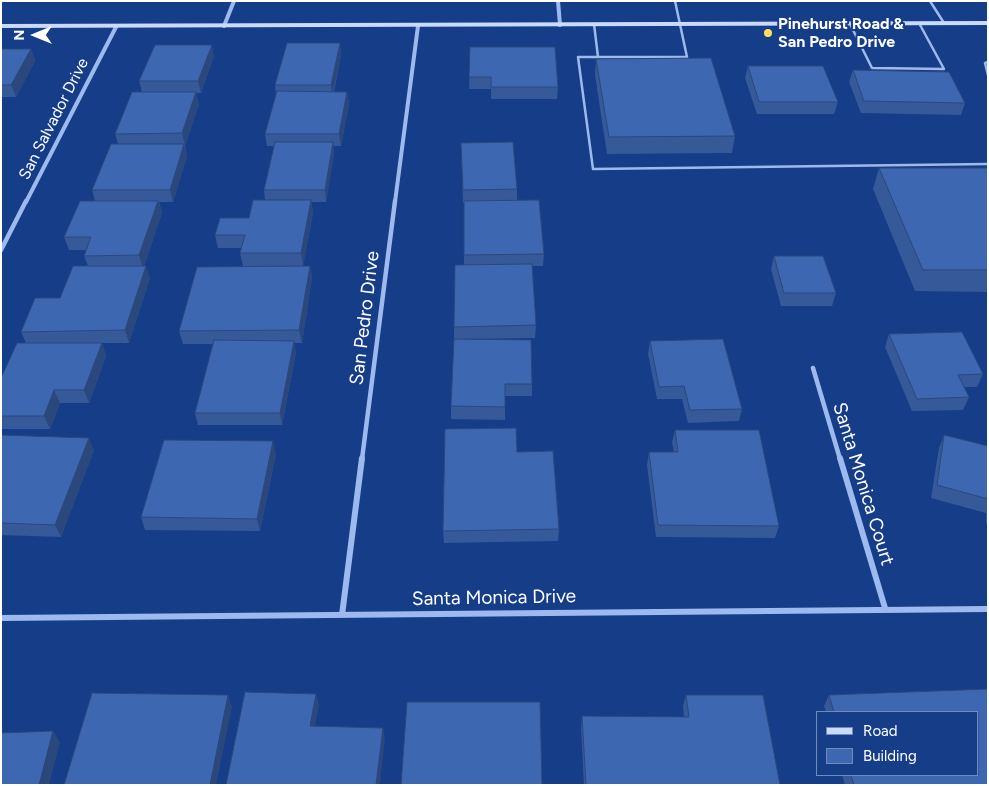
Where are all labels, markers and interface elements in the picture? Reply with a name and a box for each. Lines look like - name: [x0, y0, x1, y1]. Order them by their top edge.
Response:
- north arrow: [10, 10, 60, 60]
- place label: Pinehurst Road & San Pedro Drive: [778, 14, 904, 52]
- marker: Pinehurst Road & San Pedro Drive: [762, 27, 774, 39]
- text: N: [11, 30, 28, 40]
- street label: San Salvador Drive: [15, 55, 93, 183]
- street label: San Pedro Drive: [345, 250, 385, 386]
- street label: Santa Monica Court: [827, 400, 899, 568]
- street label: Santa Monica Drive: [412, 585, 576, 611]
- legend: [816, 711, 979, 776]
- text: Road: [863, 722, 898, 740]
- text: Building: [863, 747, 917, 765]

